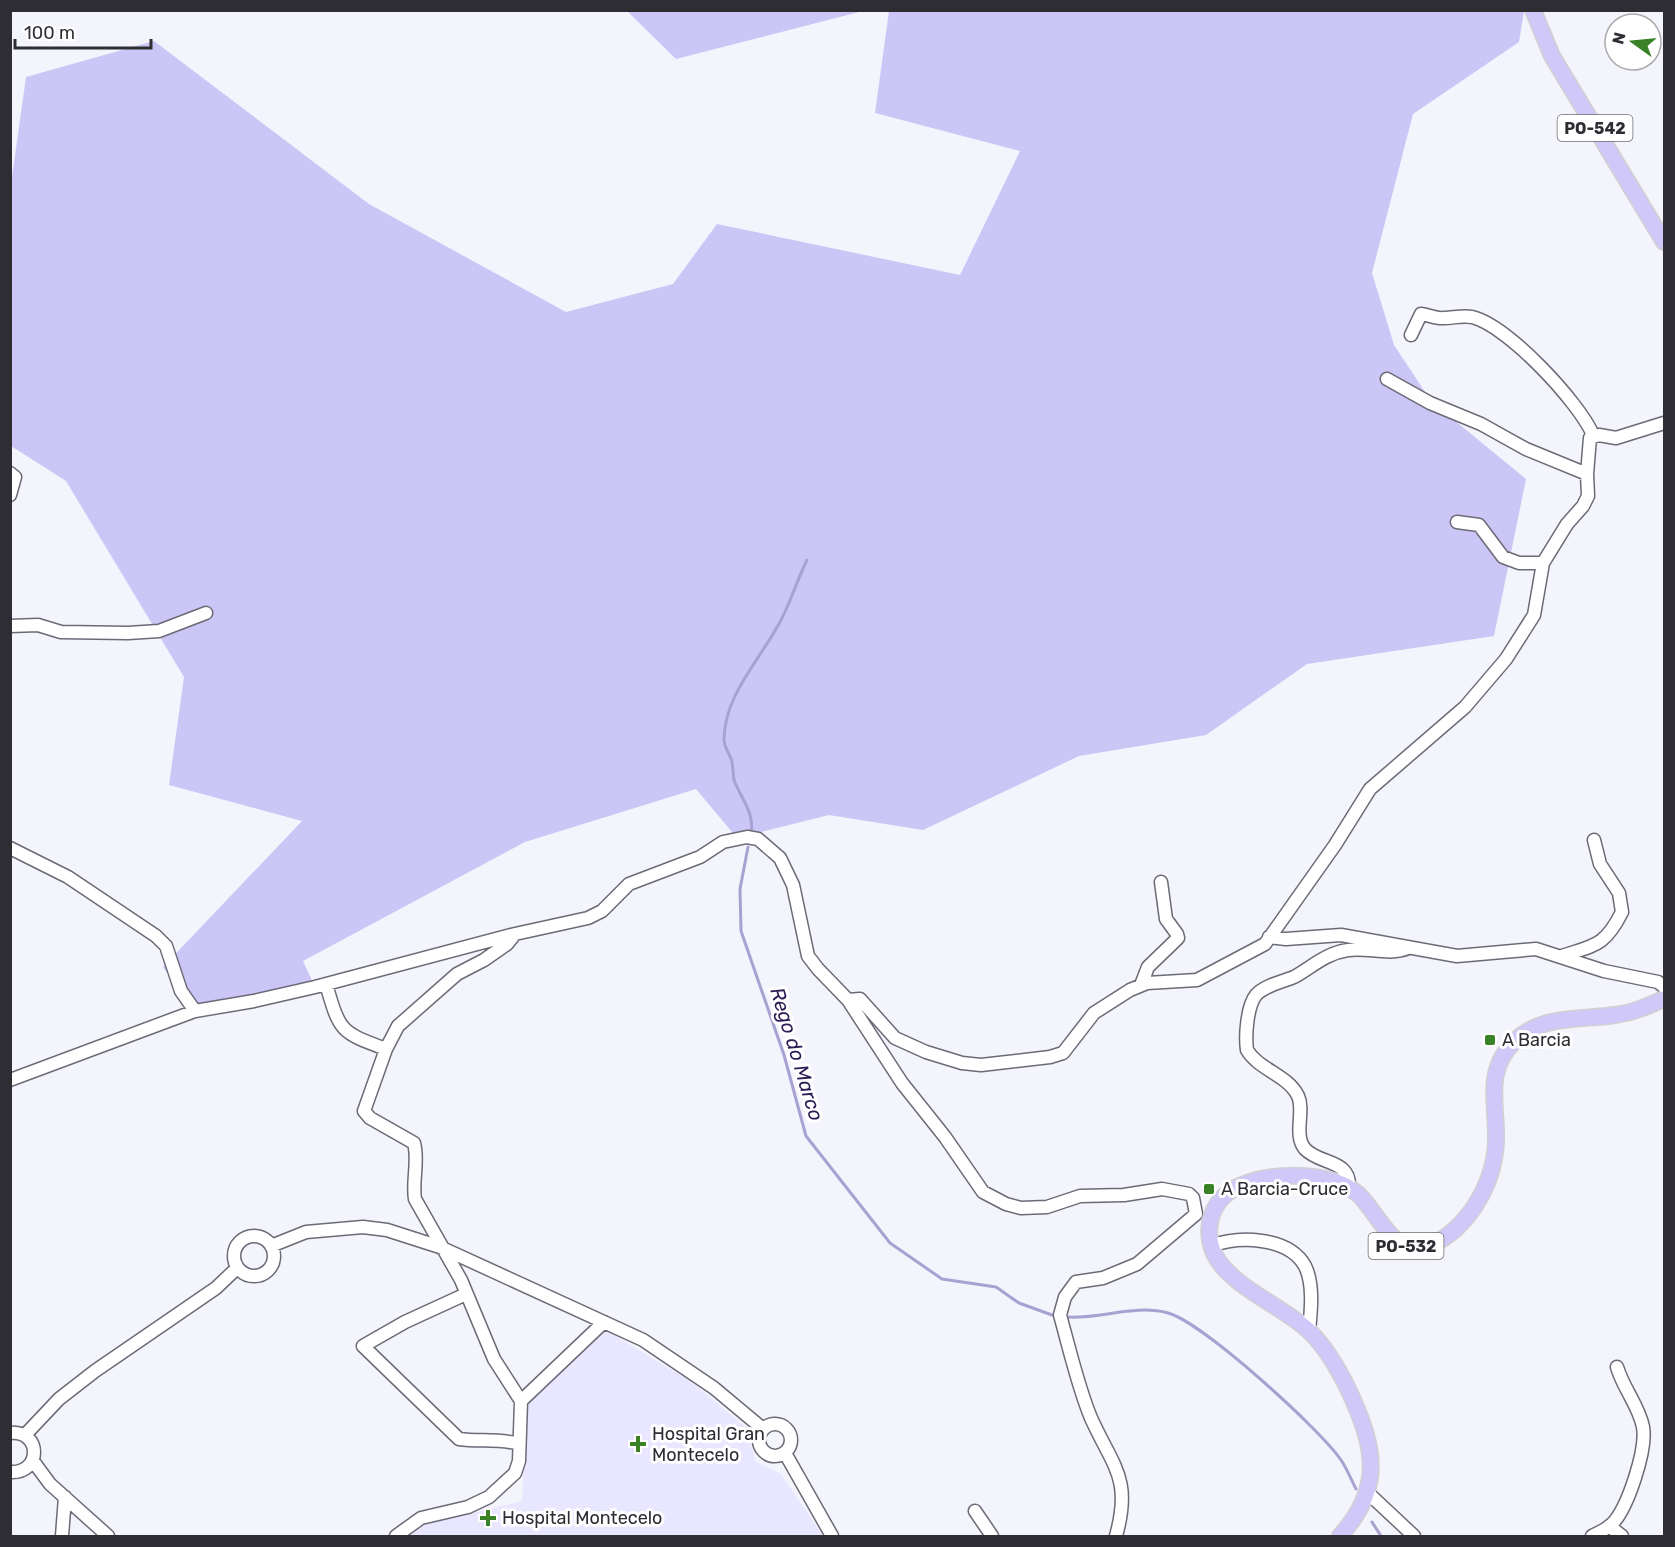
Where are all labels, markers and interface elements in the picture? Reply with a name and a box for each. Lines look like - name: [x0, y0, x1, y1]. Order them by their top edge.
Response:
- scale bar: [15, 12, 152, 50]
- north arrow: [1603, 12, 1663, 72]
- text: 100 m: [24, 22, 75, 44]
- text: N: [1608, 30, 1630, 46]
- road number: PO-542: [1558, 115, 1632, 141]
- water label: Rego do Marco: [765, 984, 829, 1124]
- place label: A Barcia: [1502, 1029, 1571, 1051]
- marker: A Barcia: [1483, 1033, 1497, 1047]
- place label: A Barcia-Cruce: [1221, 1178, 1348, 1200]
- marker: A Barcia-Cruce: [1202, 1182, 1216, 1196]
- road number: PO-532: [1368, 1233, 1444, 1259]
- place label: Hospital Gran Montecelo: [652, 1423, 765, 1466]
- marker: Hospital Gran Montecelo: [629, 1435, 647, 1453]
- place label: Hospital Montecelo: [502, 1507, 662, 1529]
- marker: Hospital Montecelo: [479, 1509, 497, 1527]

